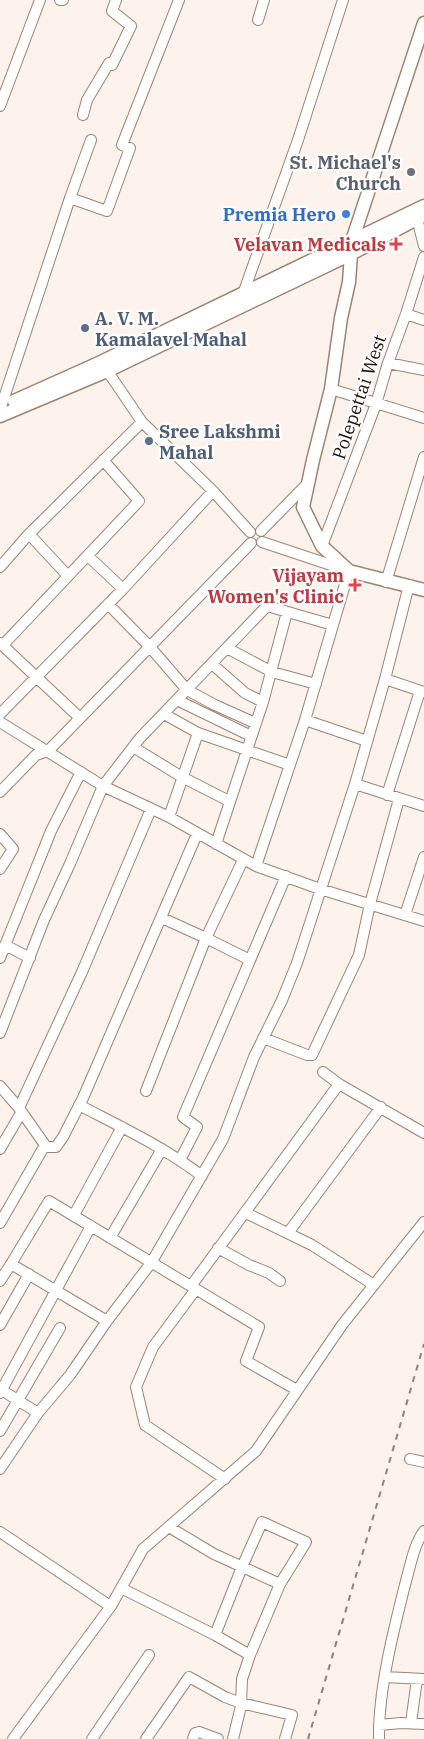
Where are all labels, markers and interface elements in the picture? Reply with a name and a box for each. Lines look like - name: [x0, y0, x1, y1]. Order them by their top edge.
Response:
- place label: St. Michael's Church: [289, 151, 401, 195]
- marker: St. Michael's Church: [405, 166, 417, 178]
- place label: Premia Hero: [223, 203, 336, 226]
- marker: Premia Hero: [340, 208, 352, 220]
- place label: Velavan Medicals: [234, 233, 386, 256]
- marker: Velavan Medicals: [390, 238, 402, 250]
- place label: A. V. M. Kamalavel Mahal: [95, 307, 247, 351]
- marker: A. V. M. Kamalavel Mahal: [79, 322, 91, 334]
- street label: Polepettai West: [327, 332, 391, 462]
- place label: Sree Lakshmi Mahal: [159, 420, 281, 464]
- marker: Sree Lakshmi Mahal: [143, 435, 155, 447]
- place label: Vijayam Women's Clinic: [207, 564, 345, 608]
- marker: Vijayam Women's Clinic: [348, 578, 362, 592]

